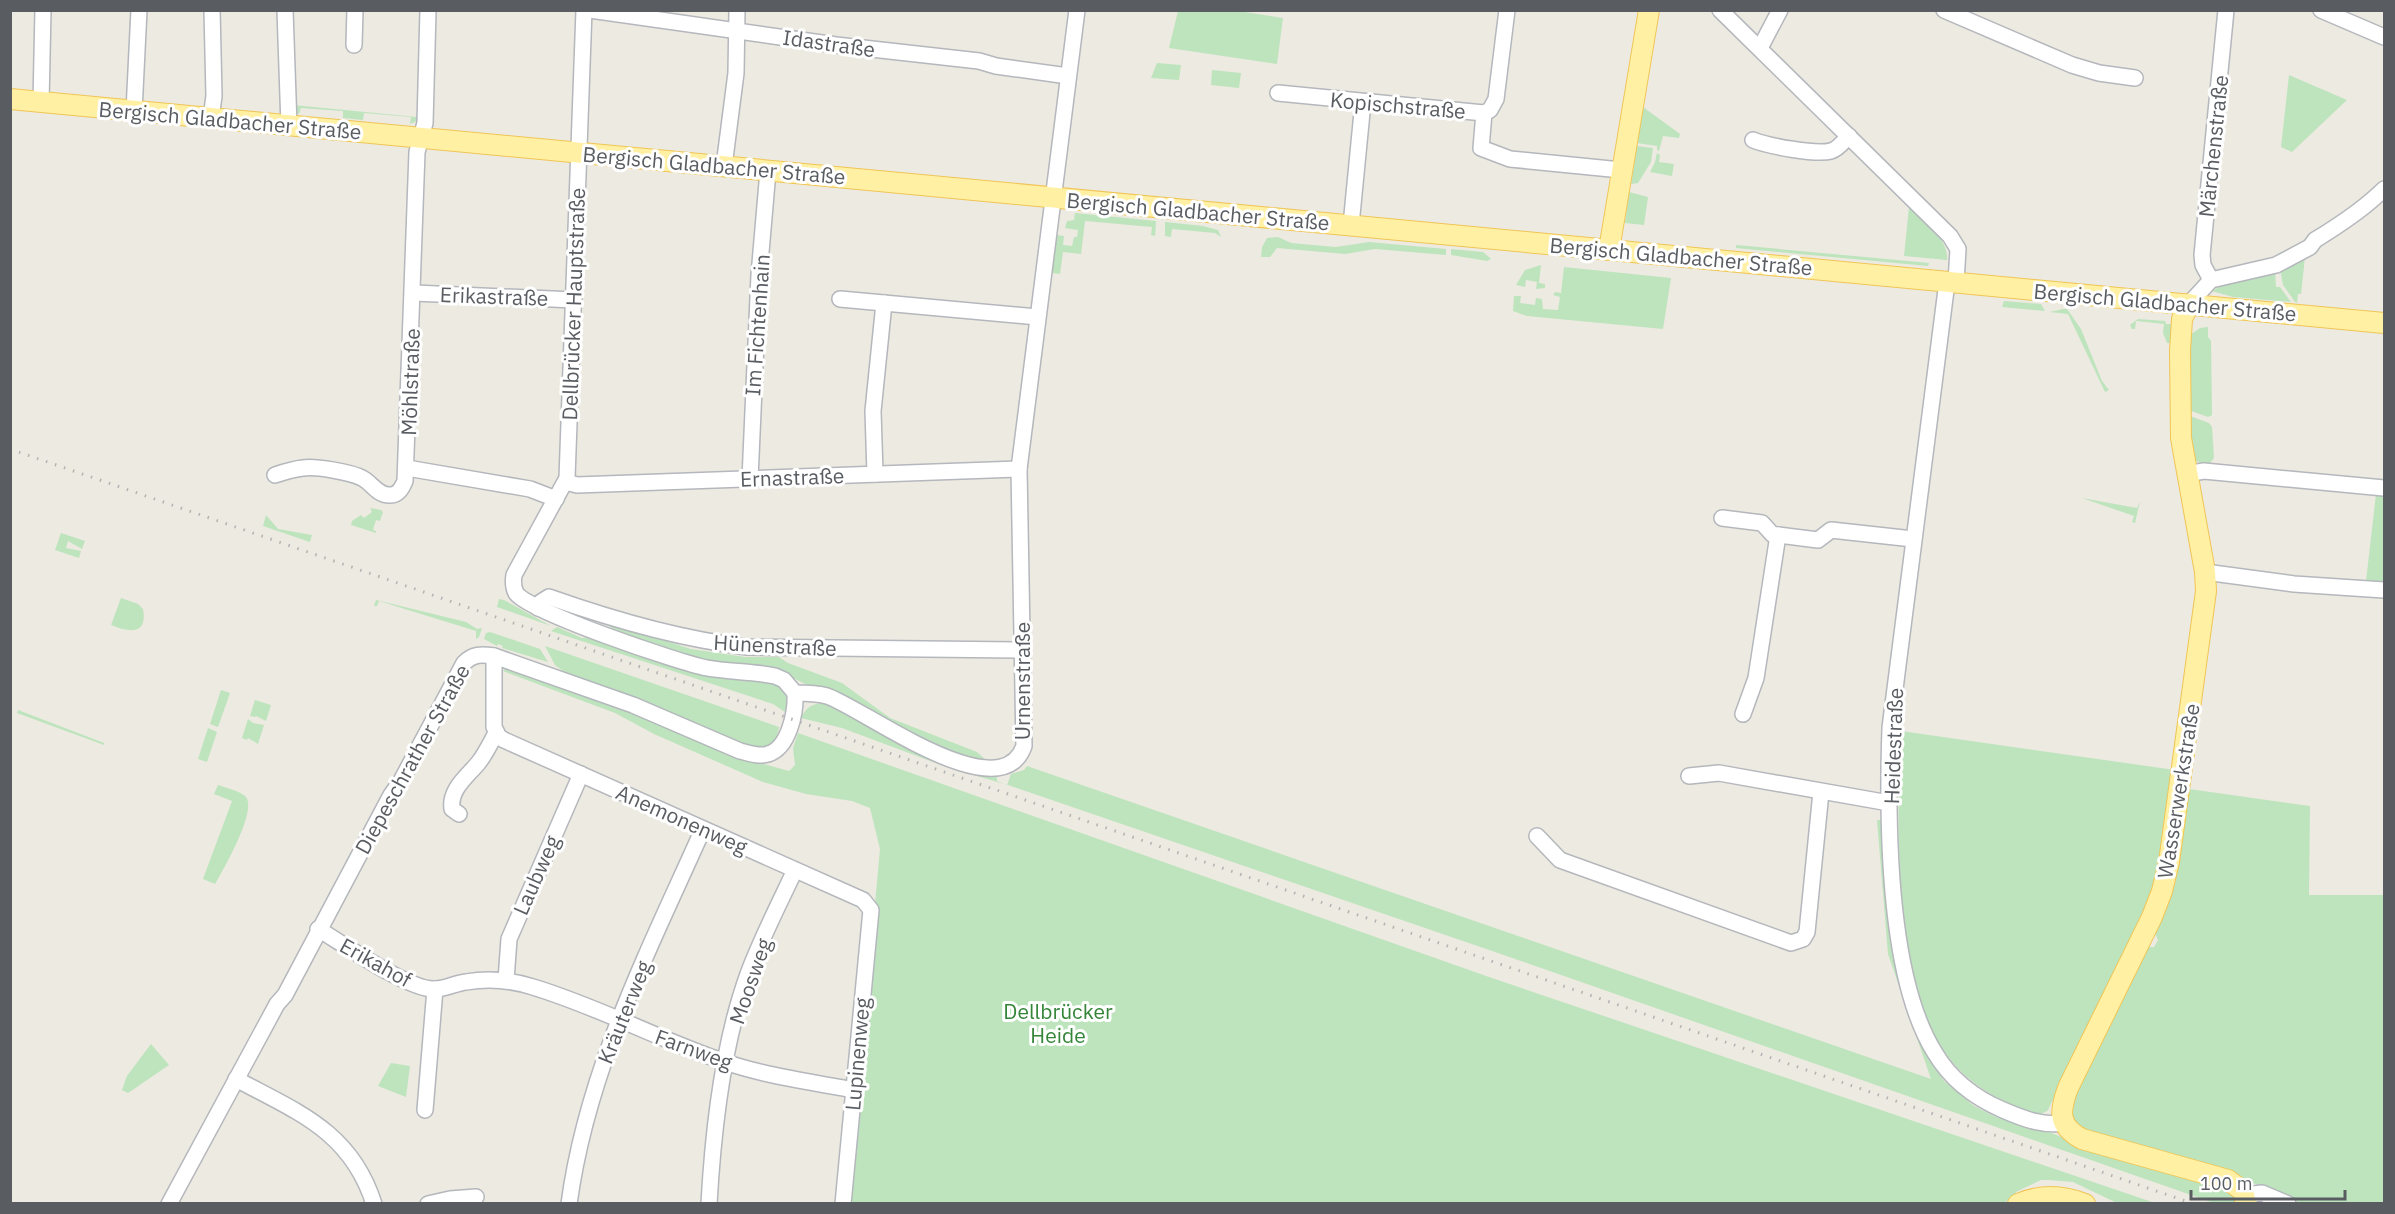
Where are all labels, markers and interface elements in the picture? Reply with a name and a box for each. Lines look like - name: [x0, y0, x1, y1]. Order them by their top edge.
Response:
- street label: Idastraße: [781, 23, 877, 63]
- street label: Märchenstraße: [2192, 73, 2234, 219]
- street label: Kopischstraße: [1329, 85, 1467, 125]
- street label: Bergisch Gladbacher Straße: [97, 95, 363, 145]
- street label: Bergisch Gladbacher Straße: [581, 140, 847, 190]
- street label: Bergisch Gladbacher Straße: [1065, 186, 1331, 236]
- street label: Dellbrücker Hauptstraße: [555, 187, 591, 421]
- street label: Bergisch Gladbacher Straße: [1548, 231, 1814, 281]
- street label: Im Fichtenhain: [738, 253, 776, 397]
- street label: Bergisch Gladbacher Straße: [2032, 277, 2298, 327]
- street label: Erikastraße: [439, 280, 549, 312]
- street label: Möhlstraße: [394, 328, 426, 436]
- street label: Ernastraße: [739, 461, 845, 493]
- street label: Urnenstraße: [1008, 622, 1036, 740]
- street label: Hünenstraße: [713, 628, 837, 662]
- street label: Diepeschrather Straße: [348, 659, 476, 859]
- street label: Heidestraße: [1877, 687, 1909, 805]
- street label: Wasserwerkstraße: [2150, 702, 2206, 880]
- street label: Anemonenweg: [612, 778, 752, 860]
- street label: Laubweg: [506, 831, 566, 919]
- street label: Erikahof: [335, 931, 417, 993]
- street label: Moosweg: [722, 934, 778, 1028]
- street label: Kräuterweg: [591, 956, 657, 1068]
- street label: Lupinenweg: [838, 996, 876, 1112]
- park label: Dellbrücker Heide: [1003, 997, 1113, 1049]
- street label: Farnweg: [651, 1022, 737, 1076]
- scale bar: [2191, 1163, 2346, 1201]
- text: 100 m: [2200, 1172, 2252, 1195]

